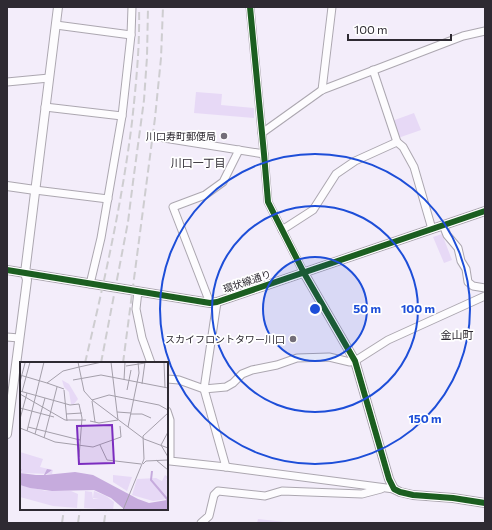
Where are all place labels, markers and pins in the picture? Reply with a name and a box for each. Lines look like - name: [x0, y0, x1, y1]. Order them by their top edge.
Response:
- place label: 川口寿町郵便局: [146, 130, 216, 142]
- marker: 川口寿町郵便局: [219, 131, 229, 141]
- centre of rings: [308, 302, 322, 316]
- place label: スカイフロントタワー川口: [165, 333, 285, 345]
- marker: スカイフロントタワー川口: [288, 334, 298, 344]

